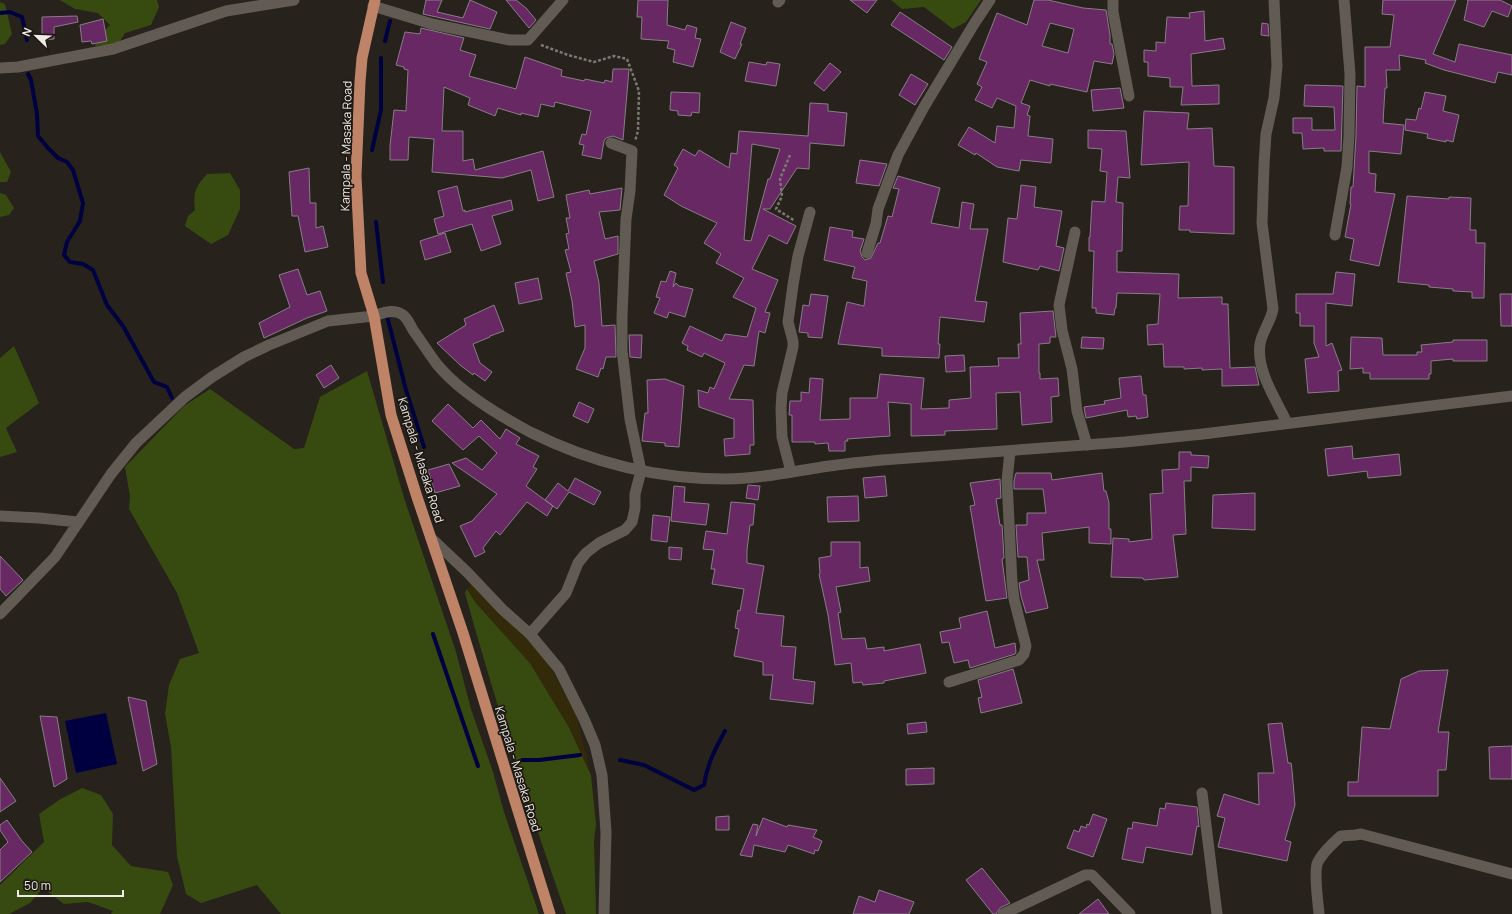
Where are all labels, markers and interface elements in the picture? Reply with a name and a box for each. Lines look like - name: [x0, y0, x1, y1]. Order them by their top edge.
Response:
- north arrow: [16, 16, 56, 56]
- text: N: [18, 25, 35, 38]
- street label: Kampala - Masaka Road: [336, 81, 356, 211]
- street label: Kampala - Masaka Road: [394, 395, 448, 525]
- street label: Kampala - Masaka Road: [491, 704, 545, 834]
- scale bar: [18, 872, 123, 898]
- text: 50 m: [24, 877, 51, 894]

